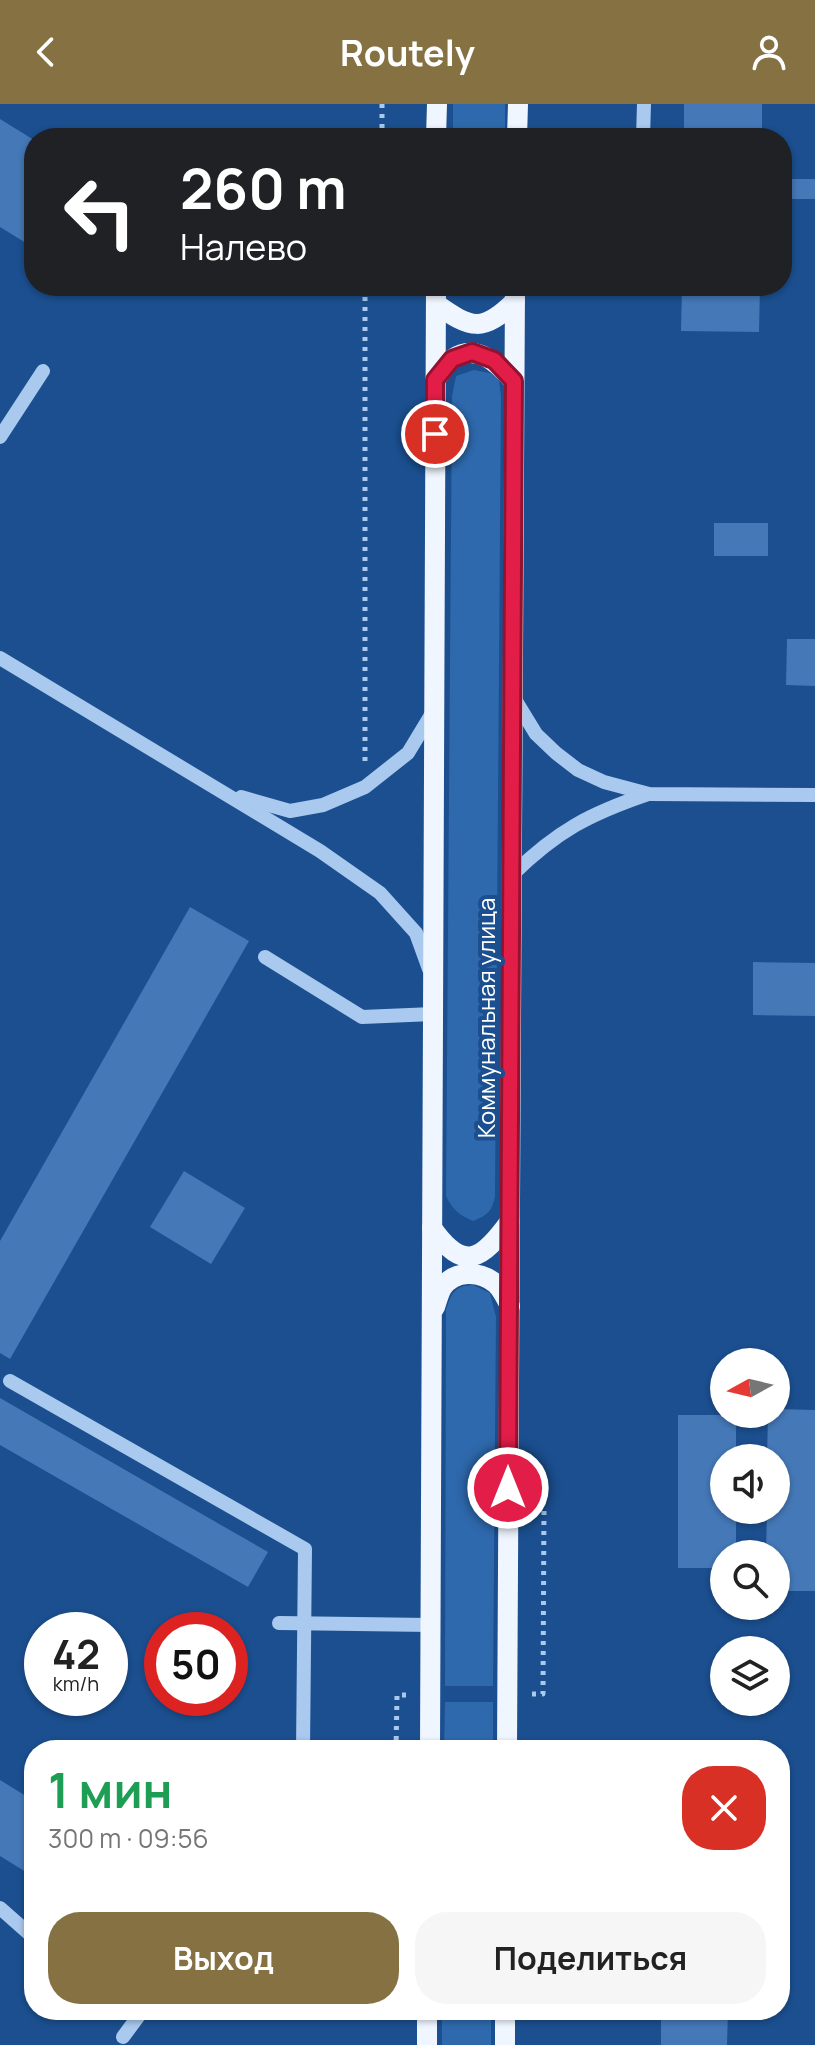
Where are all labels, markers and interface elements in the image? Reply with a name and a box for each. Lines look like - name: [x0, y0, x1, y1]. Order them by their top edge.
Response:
- text: Routely: [340, 28, 475, 77]
- icon: back: [24, 30, 68, 74]
- icon: person: [747, 30, 791, 74]
- text: 260 m: [180, 149, 347, 226]
- icon: left: [48, 160, 152, 264]
- text: Налево: [180, 222, 307, 271]
- pin: [401, 400, 469, 468]
- icon: arrive: [413, 412, 457, 456]
- street label: Коммунальная улица: [469, 898, 502, 1138]
- north arrow: [710, 1348, 790, 1428]
- map controls: [710, 1348, 790, 1716]
- button: sound: [710, 1444, 790, 1524]
- position arrow: [466, 1446, 550, 1530]
- button: search: [710, 1540, 790, 1620]
- speed limit sign: 50: [144, 1612, 248, 1716]
- text: 42: [52, 1626, 100, 1681]
- button: layers: [710, 1636, 790, 1716]
- text: km/h: [53, 1670, 99, 1697]
- text: 1 мин: [48, 1757, 172, 1822]
- button: close: [682, 1766, 766, 1850]
- text: 300 m · 09:56: [48, 1820, 209, 1856]
- button: Выход: [48, 1912, 399, 2004]
- button: Поделиться: [415, 1912, 766, 2004]

